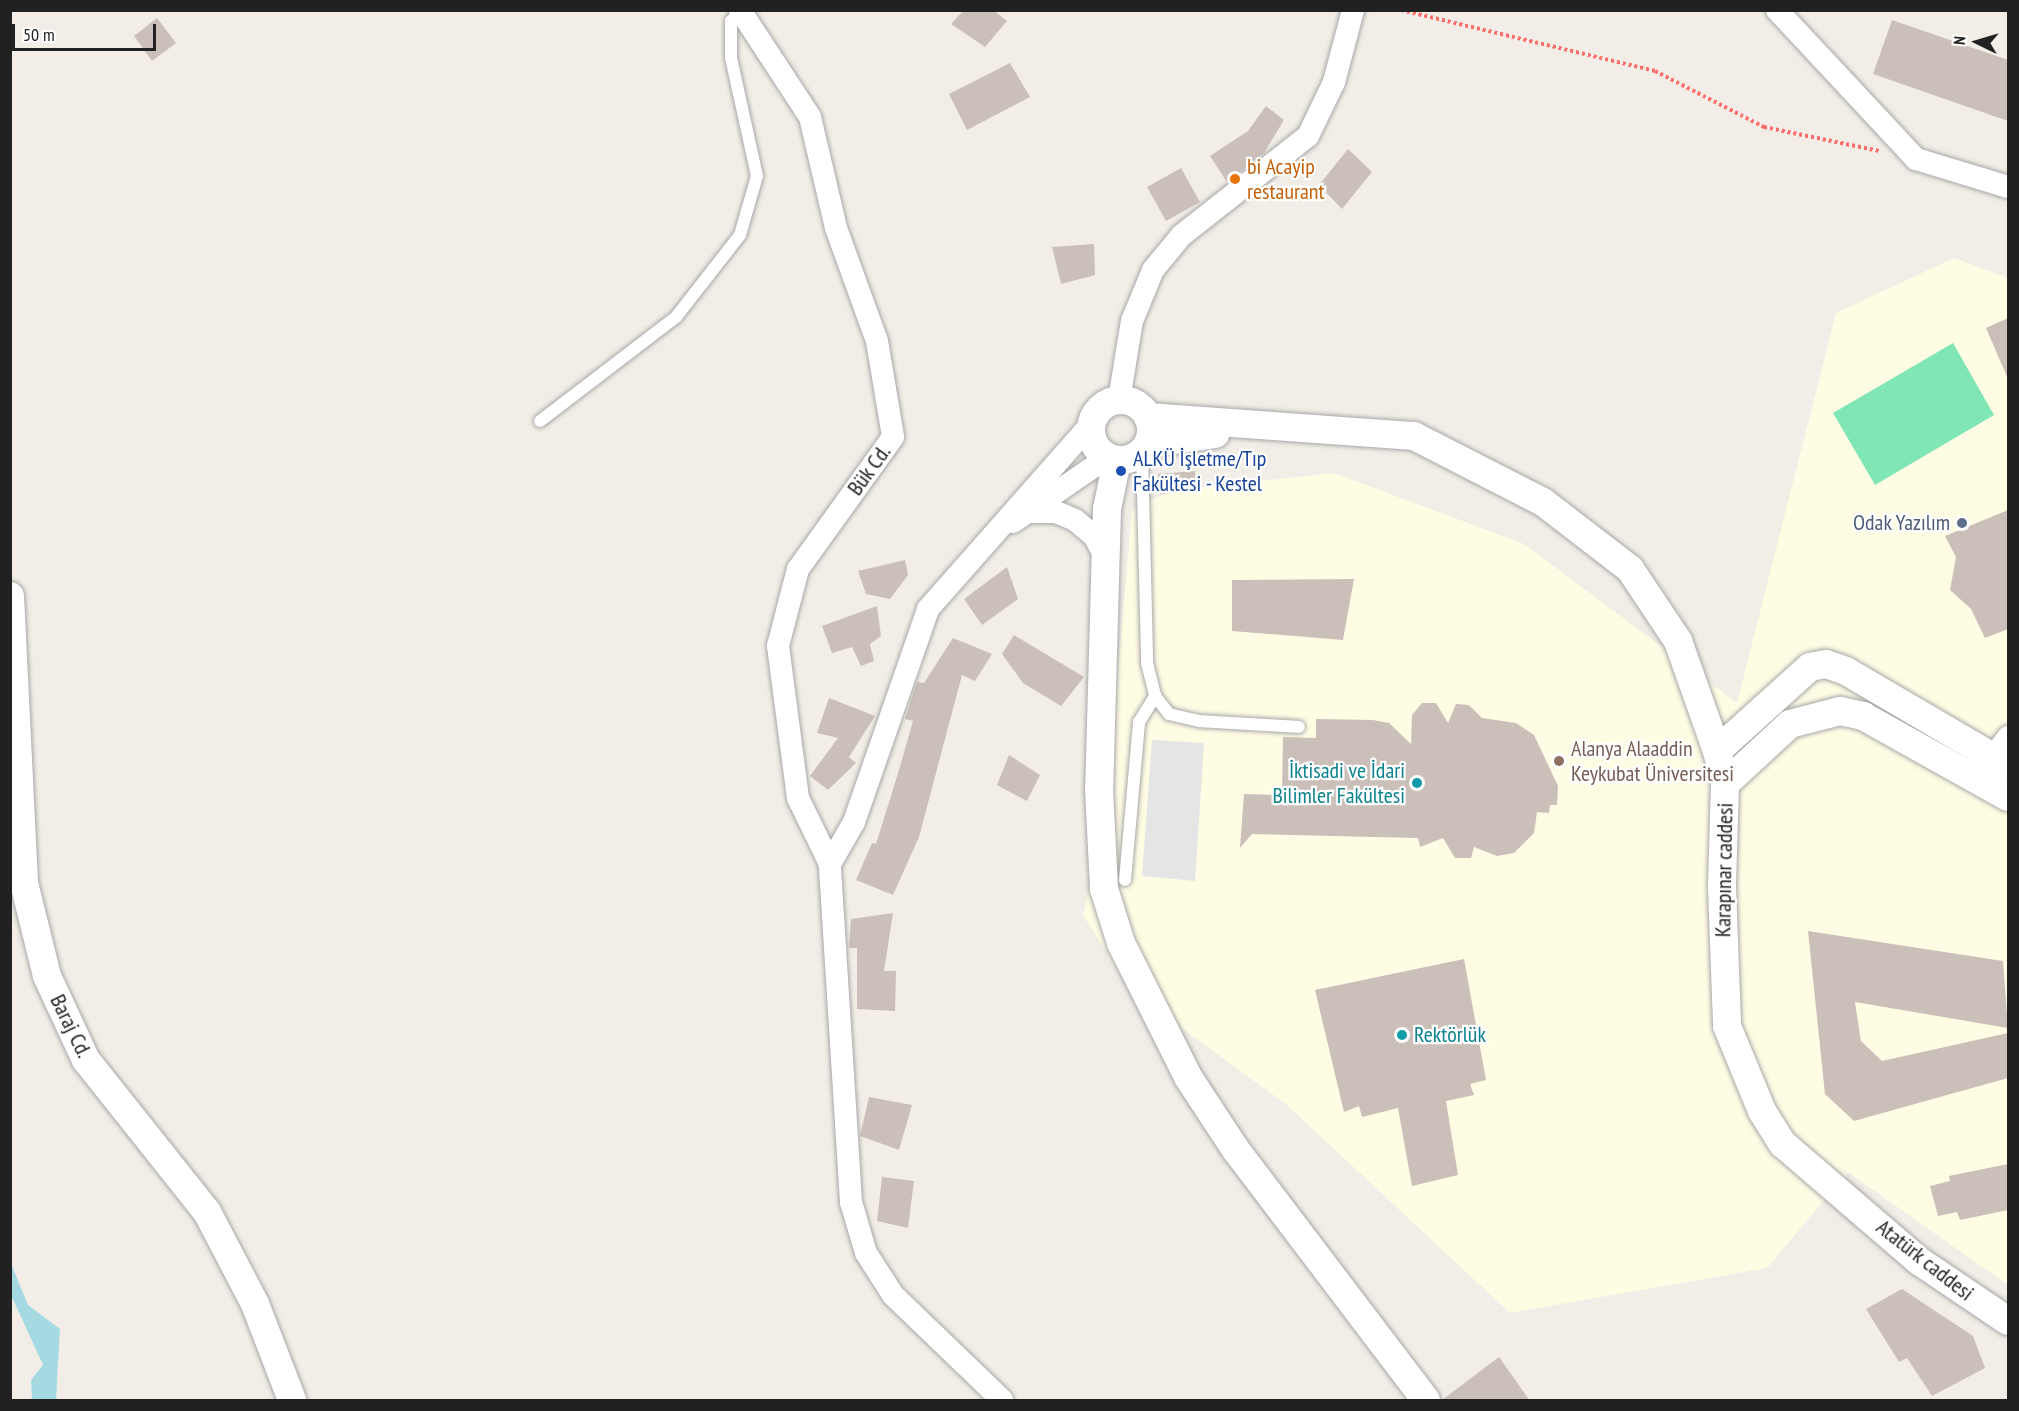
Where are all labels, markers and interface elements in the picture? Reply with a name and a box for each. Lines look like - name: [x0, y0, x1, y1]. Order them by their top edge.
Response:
- scale bar: [15, 12, 159, 50]
- north arrow: [1947, 12, 2007, 72]
- text: 50 m: [23, 23, 55, 46]
- text: N: [1949, 35, 1969, 46]
- place label: bi Acayip restaurant: [1247, 153, 1324, 204]
- marker: bi Acayip restaurant: [1228, 172, 1242, 186]
- street label: Bük Cd.: [842, 439, 896, 501]
- place label: ALKÜ İşletme/Tıp Fakültesi - Kestel: [1133, 445, 1266, 496]
- marker: ALKÜ İşletme/Tıp Fakültesi - Kestel: [1114, 464, 1128, 478]
- place label: Odak Yazılım: [1852, 510, 1950, 536]
- marker: Odak Yazılım: [1955, 516, 1969, 530]
- place label: Alanya Alaaddin Keykubat Üniversitesi: [1571, 735, 1734, 786]
- marker: Alanya Alaaddin Keykubat Üniversitesi: [1552, 754, 1566, 768]
- place label: İktisadi ve İdari Bilimler Fakültesi: [1272, 757, 1405, 808]
- marker: İktisadi ve İdari Bilimler Fakültesi: [1410, 776, 1424, 790]
- street label: Karapınar caddesi: [1710, 803, 1738, 937]
- street label: Baraj Cd.: [44, 990, 98, 1062]
- place label: Rektörlük: [1414, 1022, 1486, 1048]
- marker: Rektörlük: [1395, 1028, 1409, 1042]
- street label: Atatürk caddesi: [1871, 1214, 1979, 1306]

